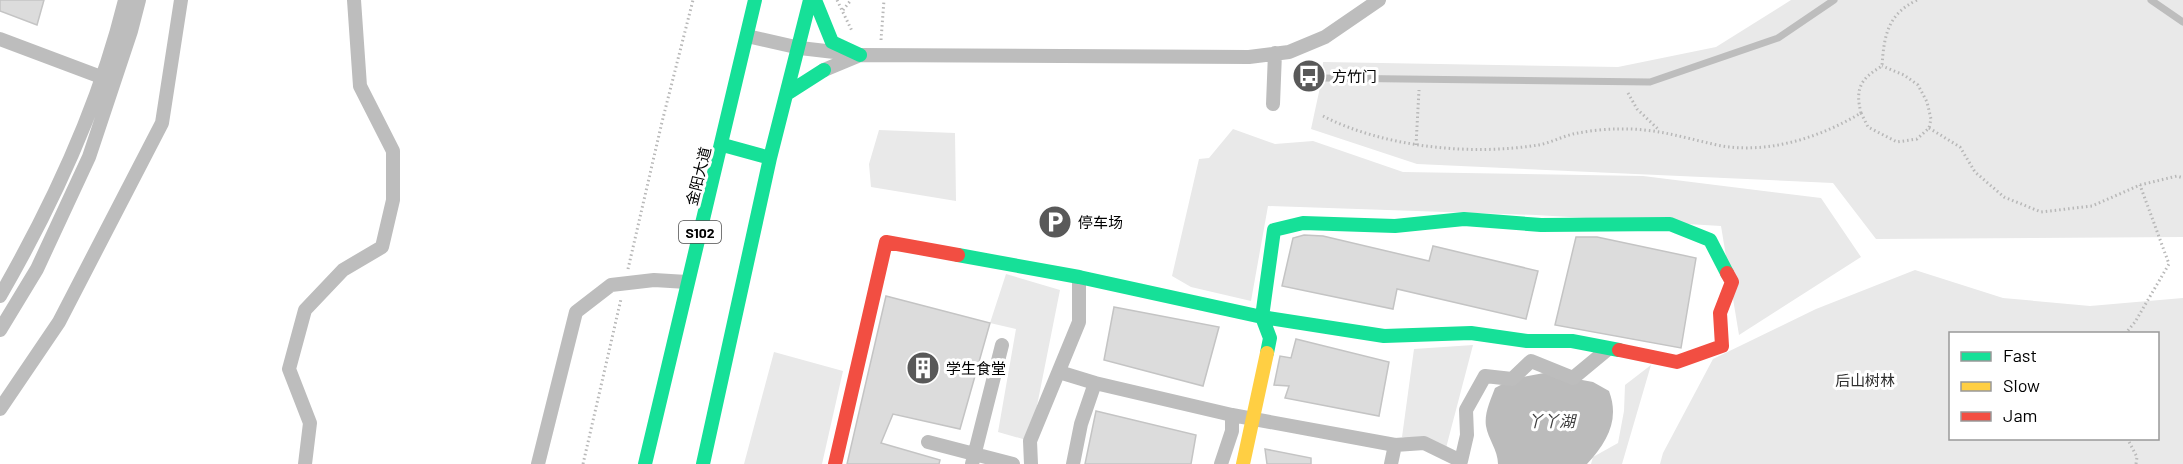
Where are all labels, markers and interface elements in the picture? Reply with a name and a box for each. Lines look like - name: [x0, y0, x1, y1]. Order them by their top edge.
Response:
- bus stop icon: 方竹门: [1291, 58, 1327, 94]
- place label: 方竹门: [1332, 67, 1377, 85]
- street label: 金阳大道: [682, 145, 714, 207]
- parking icon: 停车场: [1037, 204, 1073, 240]
- place label: 停车场: [1078, 213, 1123, 231]
- road number: S102: [679, 221, 721, 243]
- legend: [1949, 332, 2159, 440]
- text: Fast: [2003, 344, 2037, 366]
- building icon: 学生食堂: [905, 350, 941, 386]
- place label: 学生食堂: [946, 359, 1006, 377]
- park label: 后山树林: [1835, 371, 1895, 389]
- text: Slow: [2003, 374, 2040, 396]
- text: Jam: [2003, 404, 2037, 426]
- water label: 丫丫湖: [1527, 411, 1578, 430]

